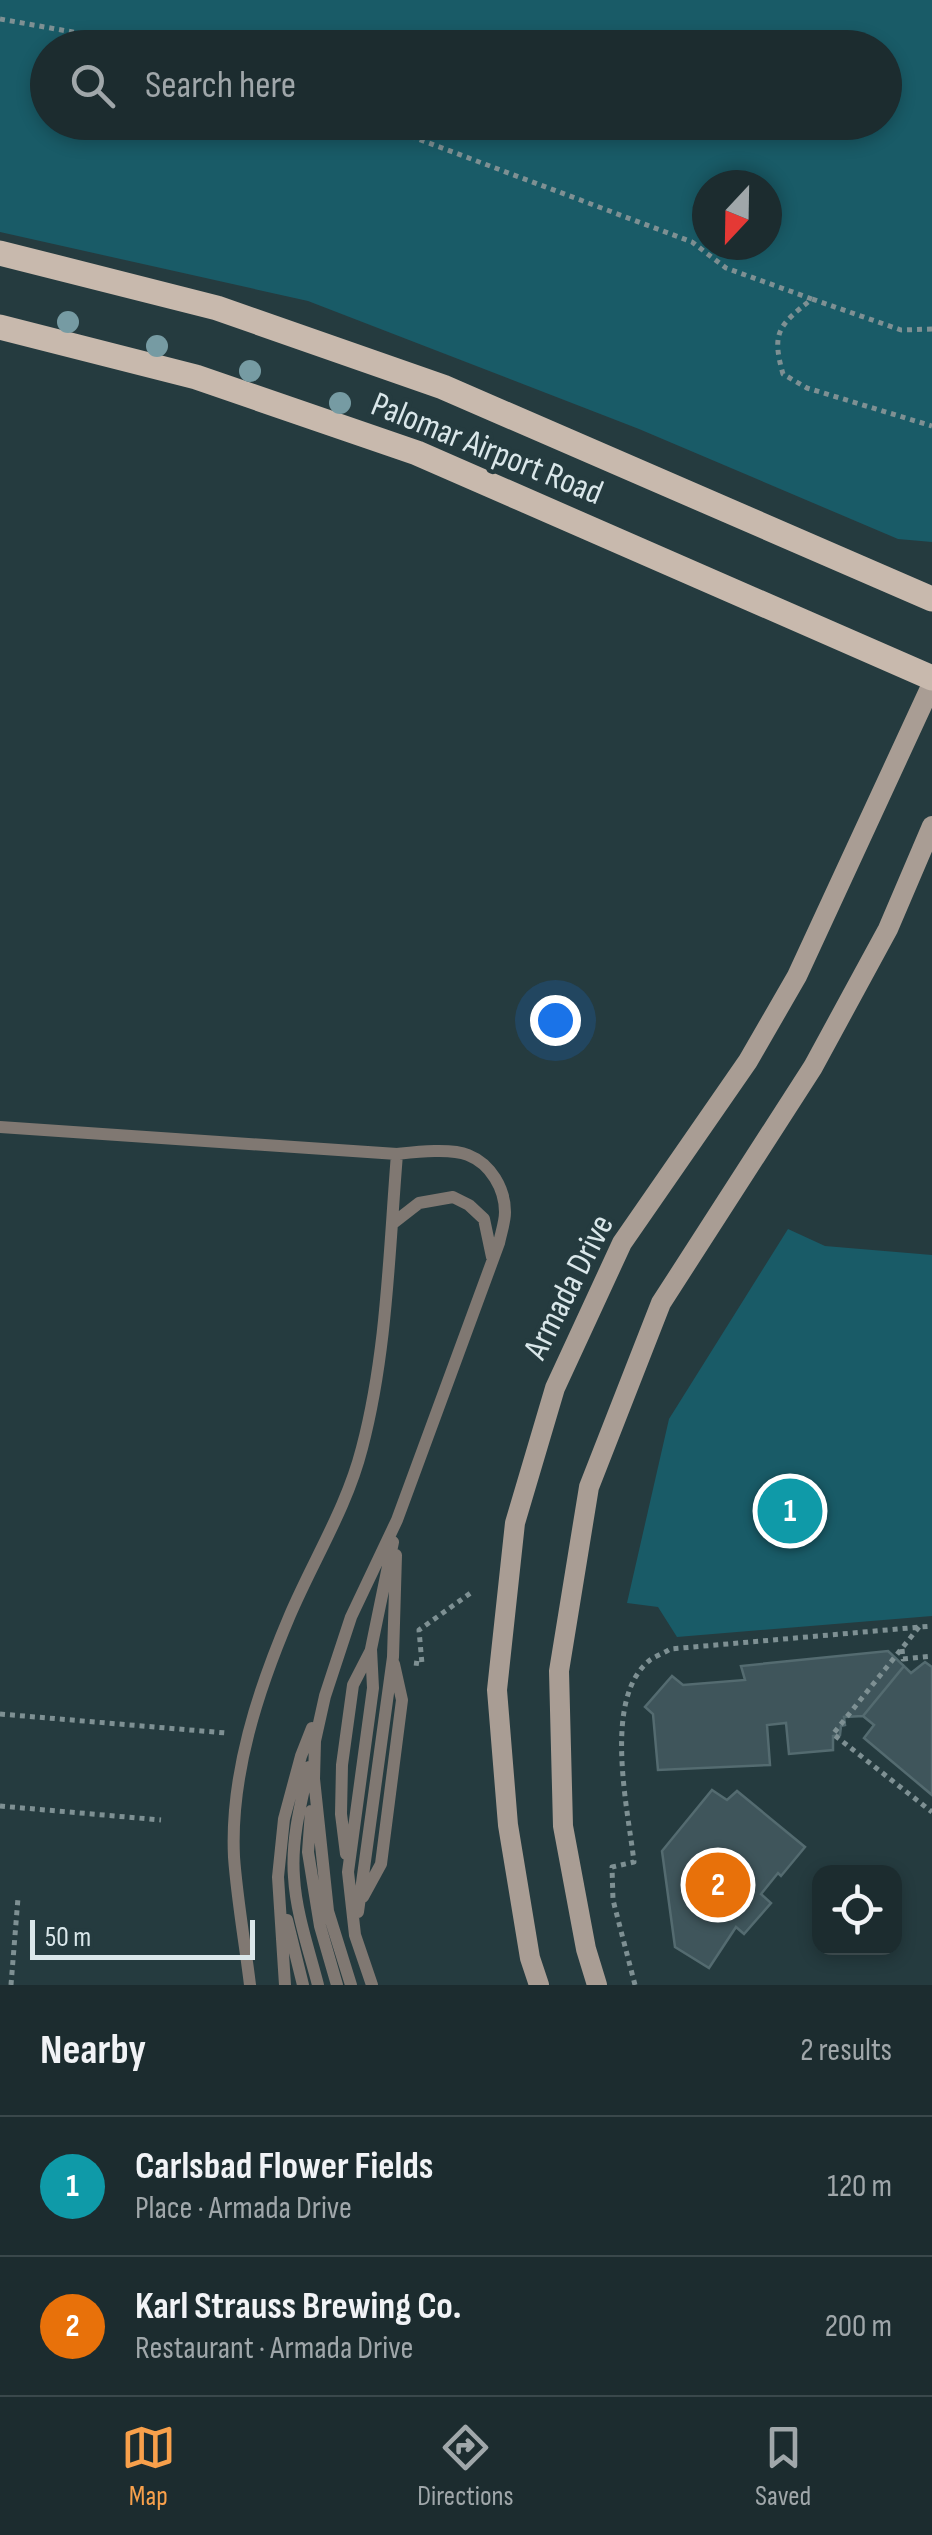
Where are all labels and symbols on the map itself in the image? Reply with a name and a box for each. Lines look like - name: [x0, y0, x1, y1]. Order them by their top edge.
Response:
- north arrow: [692, 170, 782, 260]
- street label: Palomar Airport Road: [365, 383, 609, 515]
- your location: [530, 995, 581, 1046]
- street label: Armada Drive: [514, 1208, 624, 1367]
- pin: 1: [758, 1474, 822, 1548]
- pin: 2: [686, 1848, 750, 1922]
- scale bar: [30, 1915, 255, 1960]

